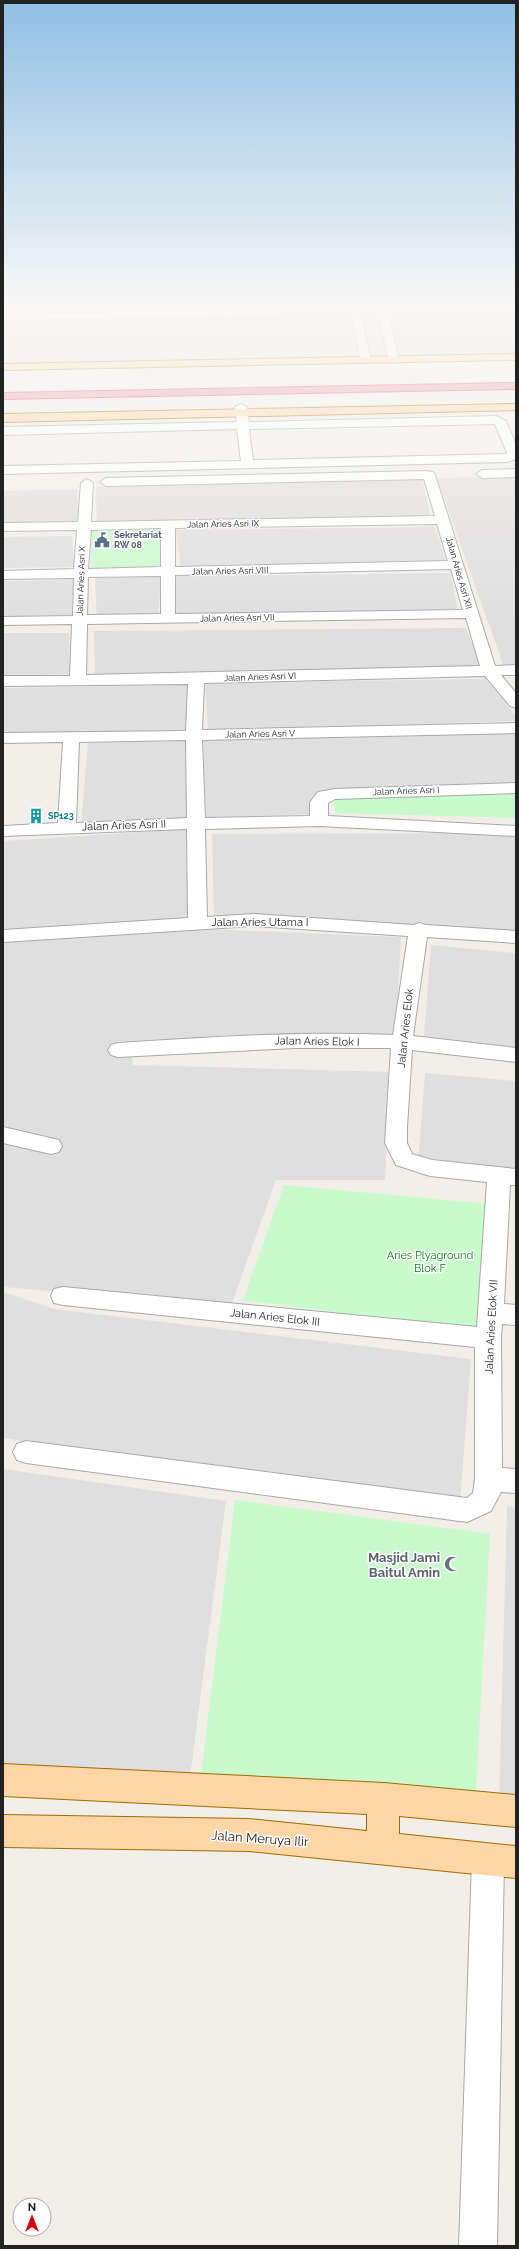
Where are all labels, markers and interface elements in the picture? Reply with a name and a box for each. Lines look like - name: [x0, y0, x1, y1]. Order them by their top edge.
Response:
- street label: Jalan Aries Asri IX: [187, 518, 260, 530]
- place label: Sekretariat RW 08: [114, 530, 162, 550]
- public building icon: Sekretariat RW 08: [93, 531, 111, 549]
- street label: Jalan Aries Asri XII: [444, 536, 474, 610]
- street label: Jalan Aries Asri X: [75, 546, 87, 616]
- street label: Jalan Aries Asri VIII: [191, 565, 269, 577]
- street label: Jalan Aries Asri VII: [200, 612, 274, 624]
- street label: Jalan Aries Asri VI: [224, 671, 296, 683]
- street label: Jalan Aries Asri V: [225, 728, 295, 740]
- street label: Jalan Aries Asri I: [373, 785, 439, 797]
- building icon: SP123: [27, 807, 45, 825]
- place label: SP123: [48, 811, 74, 821]
- street label: Jalan Aries Asri II: [82, 818, 166, 833]
- street label: Jalan Aries Utama I: [212, 916, 308, 929]
- street label: Jalan Aries Elok: [395, 988, 416, 1068]
- street label: Jalan Aries Elok I: [274, 1034, 360, 1049]
- park label: Aries Plyaground Blok F: [387, 1249, 473, 1275]
- street label: Jalan Aries Elok VII: [483, 1279, 500, 1375]
- street label: Jalan Aries Elok III: [229, 1306, 321, 1329]
- place label: Masjid Jami Baitul Amin: [368, 1550, 440, 1580]
- mosque icon: Masjid Jami Baitul Amin: [443, 1555, 461, 1573]
- street label: Jalan Meruya Ilir: [211, 1828, 309, 1849]
- north arrow: [12, 2197, 52, 2237]
- text: N: [28, 2201, 36, 2214]

